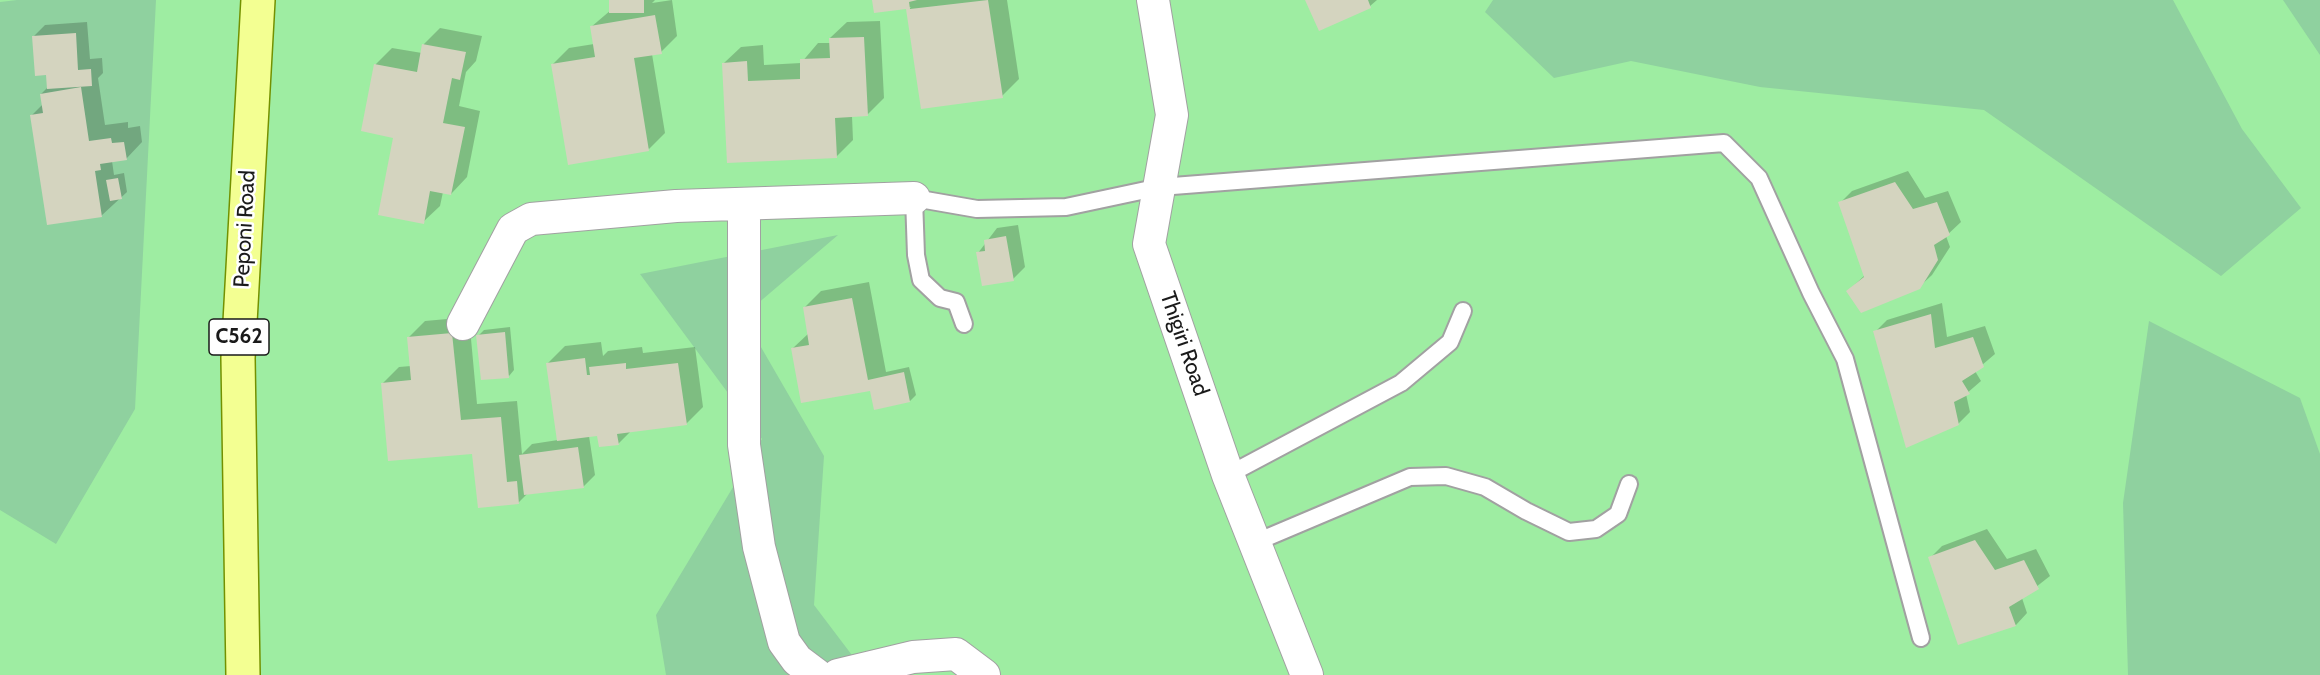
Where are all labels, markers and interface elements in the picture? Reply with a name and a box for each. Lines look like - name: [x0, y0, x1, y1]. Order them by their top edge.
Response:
- street label: Peponi Road: [229, 170, 261, 288]
- street label: Thigiri Road: [1154, 288, 1214, 400]
- road number: C562: [209, 319, 269, 355]

